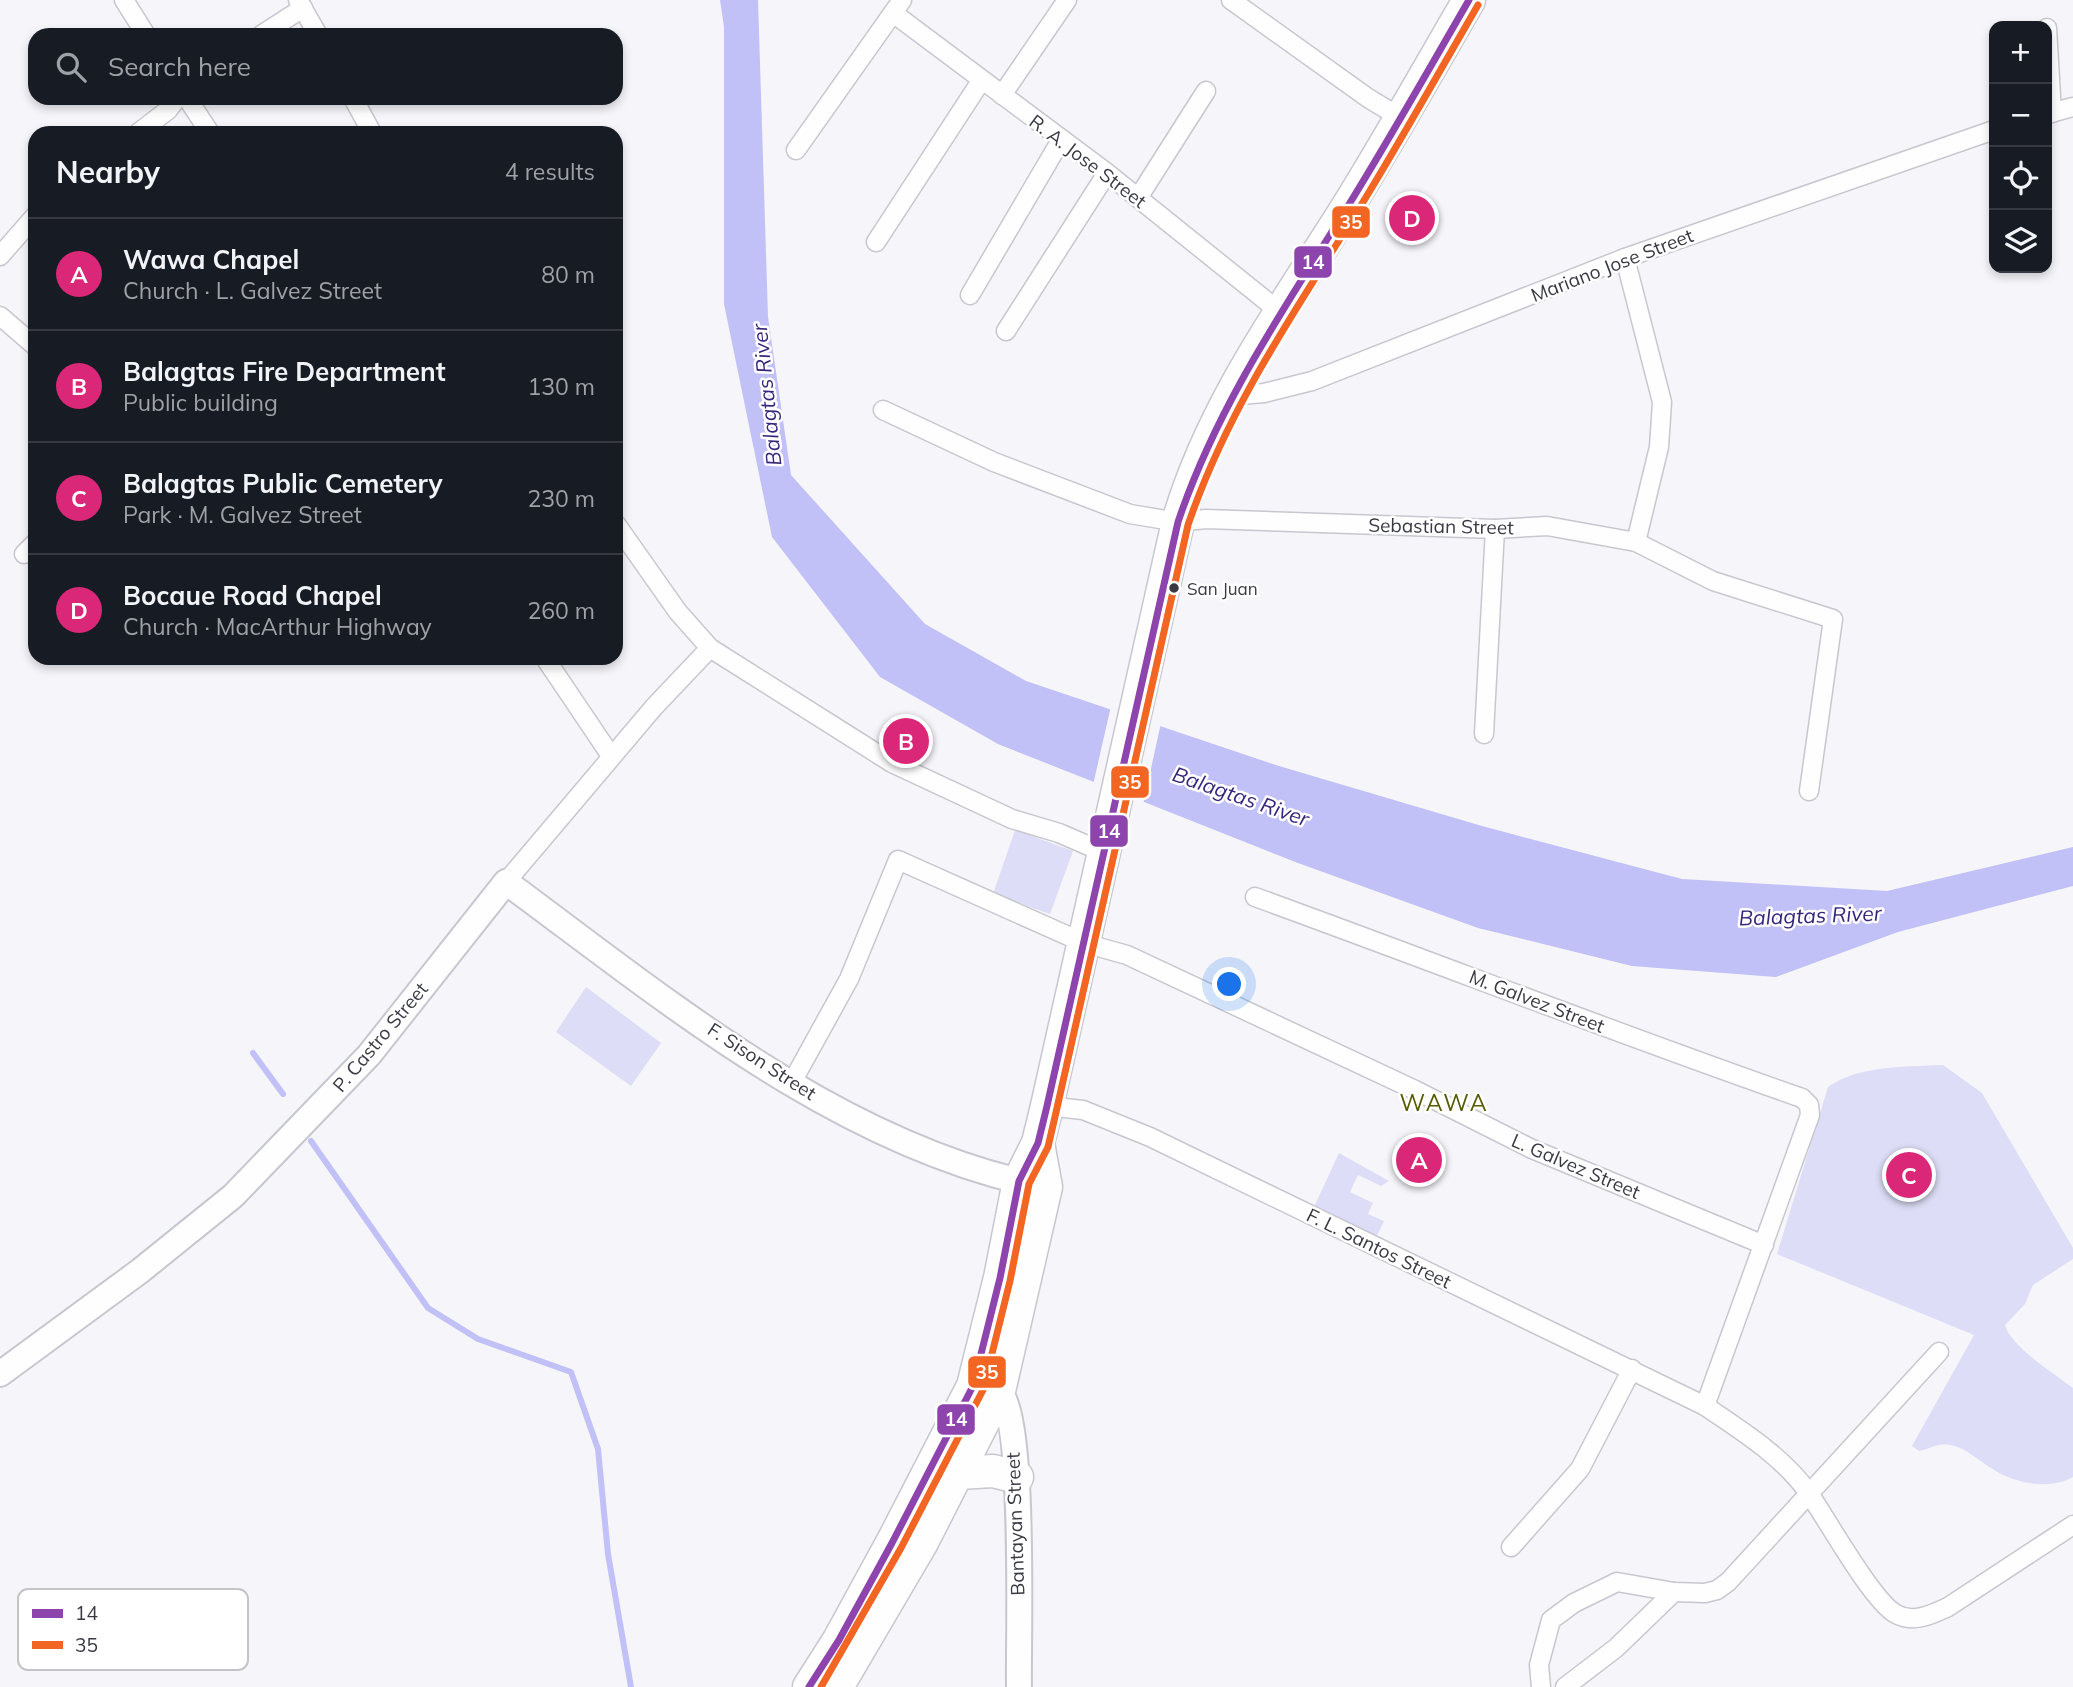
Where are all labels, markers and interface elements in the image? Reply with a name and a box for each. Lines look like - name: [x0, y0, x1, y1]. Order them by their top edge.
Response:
- map controls: [1989, 21, 2052, 273]
- button: +: [1989, 21, 2052, 84]
- search box: [28, 28, 623, 105]
- icon: search: [52, 48, 90, 86]
- text: Search here: [108, 50, 251, 83]
- button: −: [1989, 84, 2052, 147]
- street label: R. A. Jose Street: [1025, 109, 1152, 213]
- button: locate: [1989, 147, 2052, 210]
- text: Nearby: [56, 153, 160, 191]
- text: 4 results: [505, 157, 595, 186]
- pin: D: [1389, 192, 1435, 244]
- line badge: 35: [1331, 205, 1371, 239]
- text: 35: [1340, 210, 1362, 234]
- button: layers: [1989, 210, 2052, 273]
- street label: Mariano Jose Street: [1527, 223, 1697, 307]
- text: Wawa Chapel: [123, 243, 299, 276]
- line badge: 14: [1293, 245, 1333, 279]
- text: 14: [1302, 250, 1325, 274]
- text: A: [70, 260, 88, 289]
- text: 80 m: [541, 260, 595, 289]
- text: Church · L. Galvez Street: [123, 276, 382, 305]
- water label: Balagtas River: [745, 321, 786, 467]
- text: Balagtas Fire Department: [123, 355, 446, 388]
- text: B: [71, 372, 87, 401]
- text: 130 m: [527, 372, 595, 401]
- text: Public building: [123, 388, 278, 417]
- text: Balagtas Public Cemetery: [123, 467, 443, 500]
- text: C: [71, 484, 87, 513]
- text: 230 m: [527, 484, 595, 513]
- text: Park · M. Galvez Street: [123, 500, 362, 529]
- street label: Sebastian Street: [1368, 513, 1514, 539]
- place label: San Juan: [1187, 578, 1258, 600]
- text: Bocaue Road Chapel: [123, 579, 382, 612]
- marker: San Juan: [1167, 581, 1181, 595]
- text: D: [70, 596, 88, 625]
- text: 260 m: [527, 596, 595, 625]
- text: Church · MacArthur Highway: [123, 612, 432, 641]
- pin: B: [883, 715, 929, 767]
- water label: Balagtas River: [1169, 761, 1314, 832]
- line badge: 35: [1110, 765, 1150, 799]
- text: 35: [1119, 770, 1141, 794]
- line badge: 14: [1089, 814, 1129, 848]
- text: 14: [1098, 819, 1121, 843]
- water label: Balagtas River: [1738, 899, 1883, 930]
- street label: M. Galvez Street: [1466, 964, 1608, 1038]
- your location: [1212, 967, 1246, 1001]
- street label: P. Castro Street: [327, 977, 433, 1097]
- street label: F. Sison Street: [703, 1017, 821, 1105]
- district label: WAWA: [1399, 1088, 1489, 1117]
- street label: L. Galvez Street: [1508, 1128, 1644, 1204]
- pin: A: [1396, 1134, 1442, 1186]
- pin: C: [1886, 1149, 1932, 1201]
- street label: F. L. Santos Street: [1303, 1203, 1456, 1294]
- line badge: 35: [967, 1355, 1007, 1389]
- text: 35: [976, 1360, 998, 1384]
- line badge: 14: [936, 1403, 976, 1436]
- text: 14: [945, 1407, 968, 1431]
- street label: Bantayan Street: [1000, 1452, 1029, 1596]
- legend: [18, 1589, 248, 1670]
- text: 14: [75, 1601, 98, 1625]
- text: 35: [75, 1633, 98, 1657]

